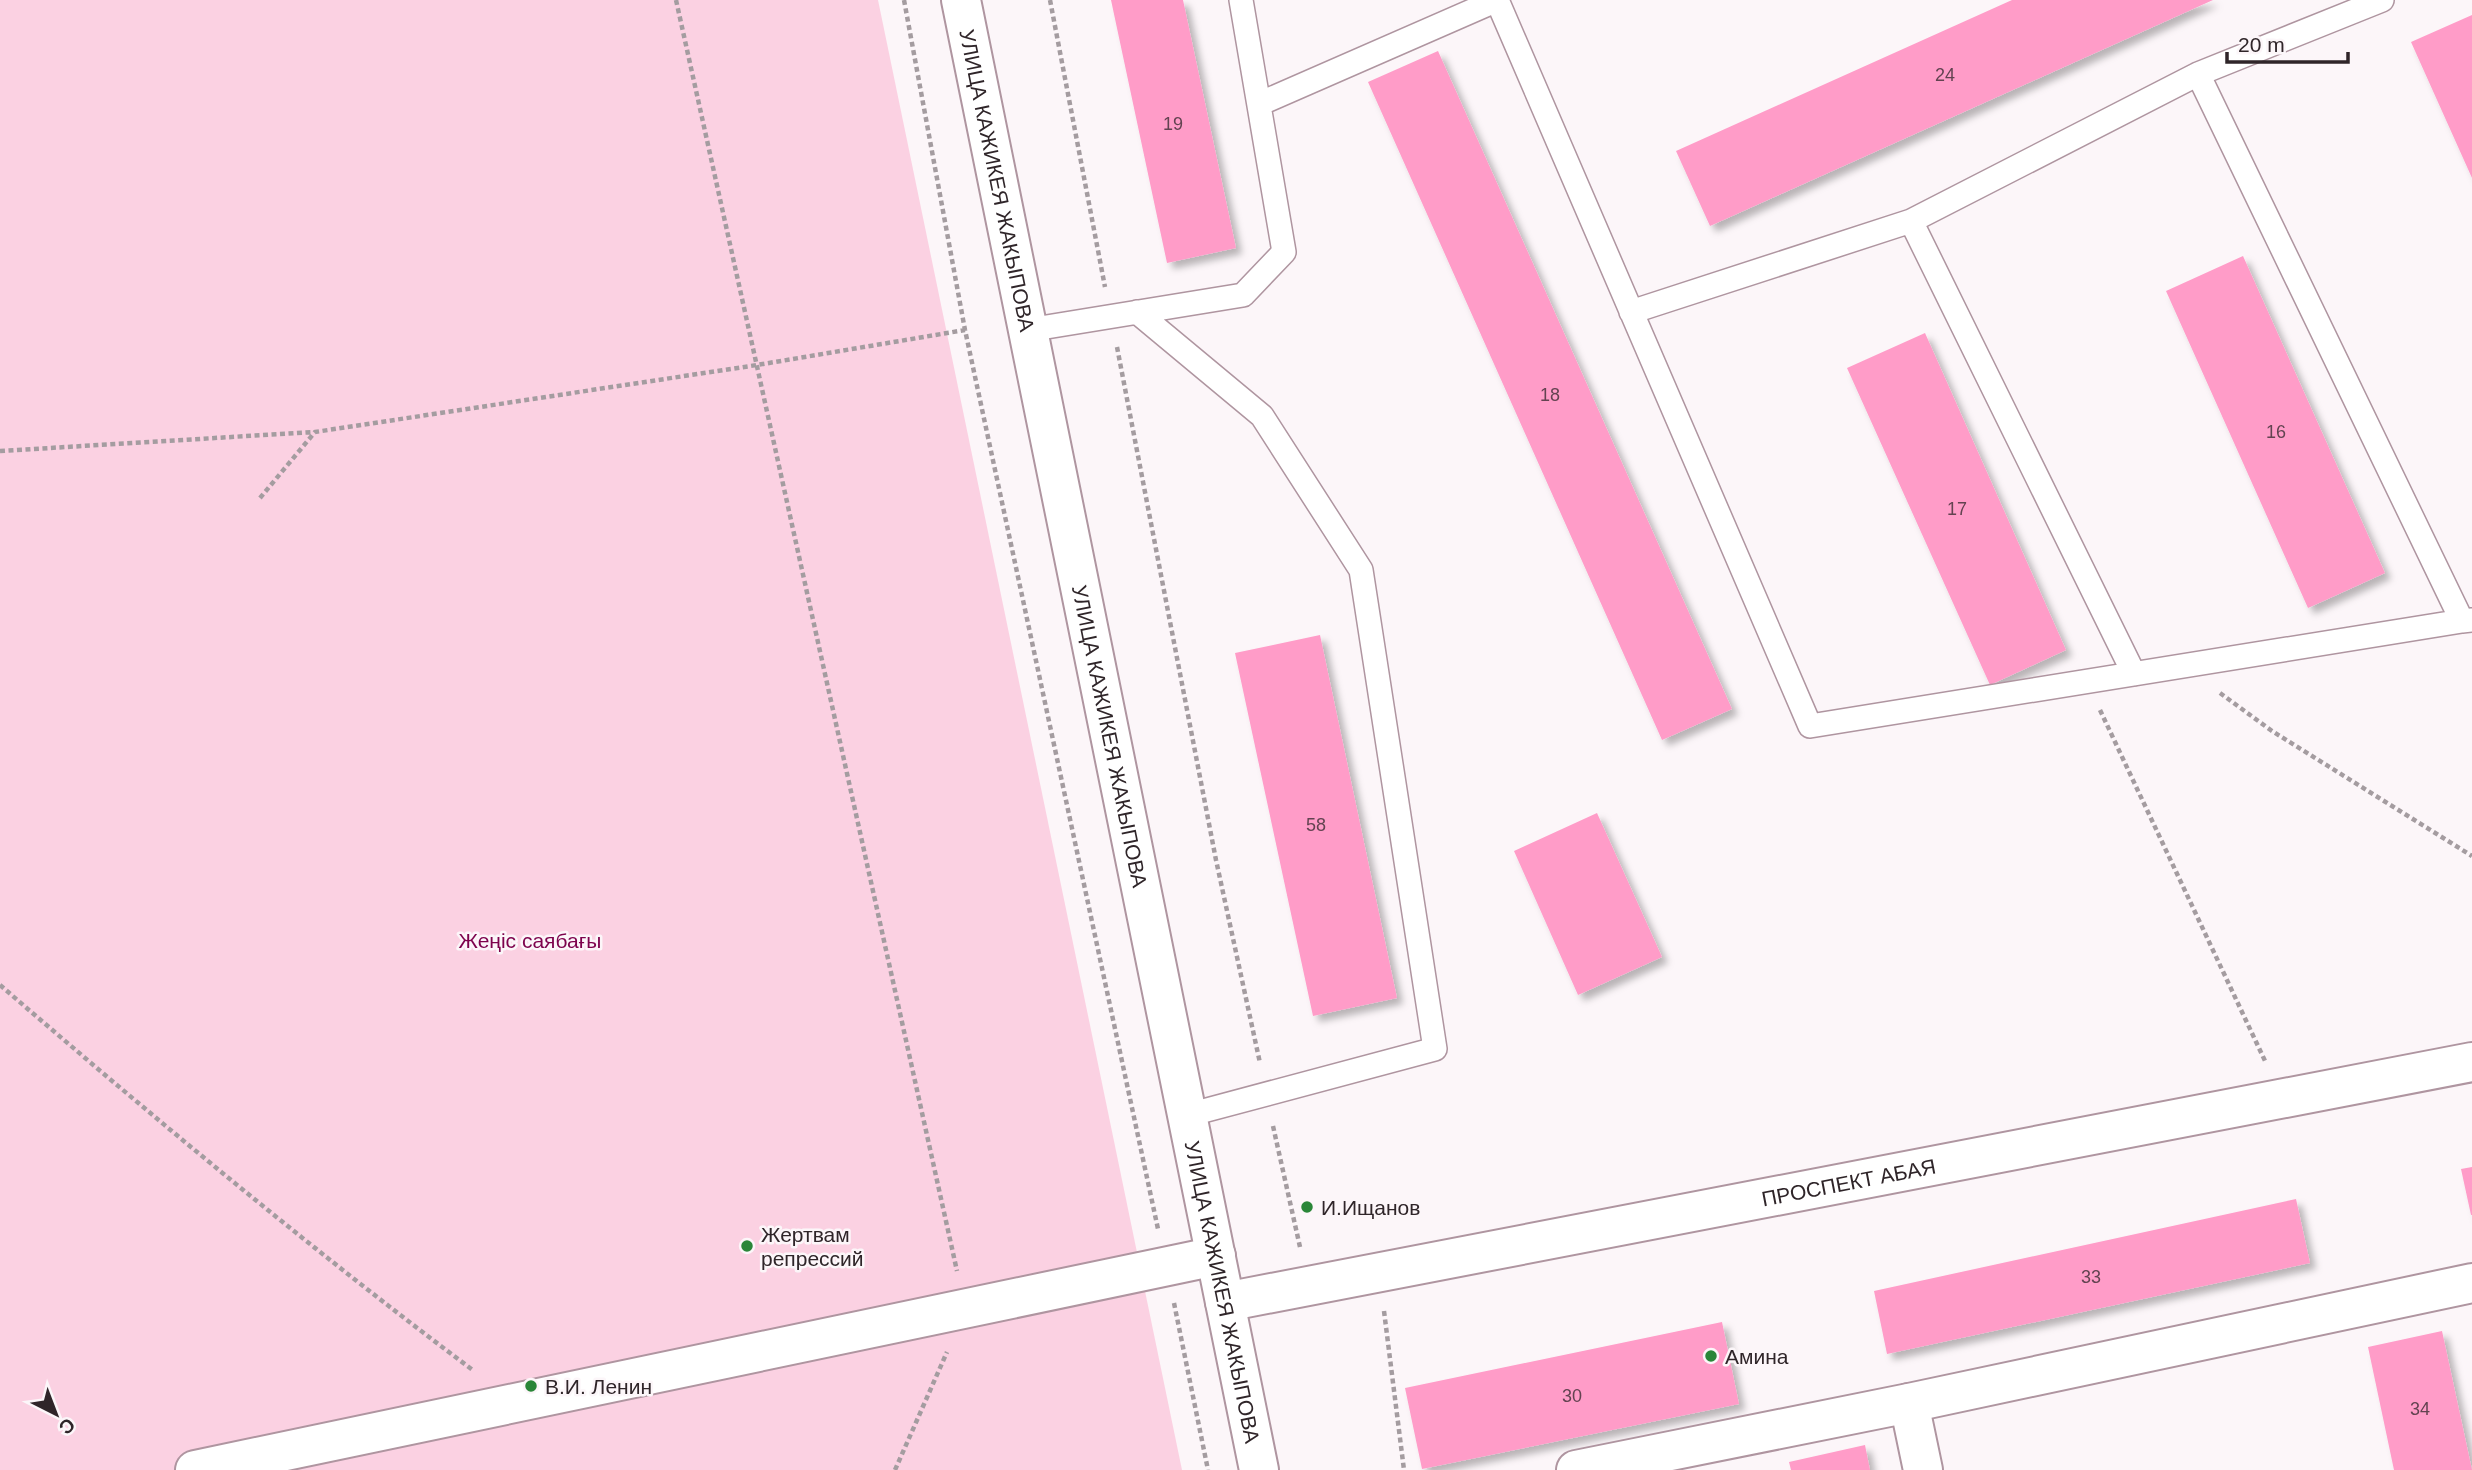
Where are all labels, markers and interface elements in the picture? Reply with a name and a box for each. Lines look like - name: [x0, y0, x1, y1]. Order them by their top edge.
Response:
- scale bar: [2227, 21, 2348, 65]
- street label: УЛИЦА КАЖИКЕЯ ЖАКЫПОВА: [956, 27, 1039, 334]
- text: 20 m: [2238, 33, 2285, 56]
- house number: 24: [1935, 65, 1955, 85]
- house number: 19: [1163, 114, 1183, 134]
- house number: 18: [1540, 385, 1560, 405]
- house number: 16: [2266, 422, 2286, 442]
- house number: 17: [1947, 499, 1967, 519]
- street label: УЛИЦА КАЖИКЕЯ ЖАКЫПОВА: [1068, 583, 1152, 889]
- house number: 58: [1306, 815, 1326, 835]
- park label: Жеңіс саябағы: [459, 929, 601, 952]
- street label: УЛИЦА КАЖИКЕЯ ЖАКЫПОВА: [1181, 1139, 1265, 1445]
- street label: ПРОСПЕКТ АБАЯ: [1760, 1154, 1937, 1210]
- place label: И.Ищанов: [1321, 1196, 1420, 1219]
- marker: И.Ищанов: [1299, 1199, 1315, 1215]
- place label: Жертвам репрессий: [761, 1223, 864, 1270]
- marker: Жертвам репрессий: [739, 1238, 755, 1254]
- house number: 33: [2081, 1267, 2101, 1287]
- place label: Амина: [1725, 1345, 1789, 1368]
- marker: Амина: [1703, 1348, 1719, 1364]
- place label: В.И. Ленин: [545, 1375, 652, 1398]
- marker: В.И. Ленин: [523, 1378, 539, 1394]
- north arrow: [21, 1379, 91, 1449]
- house number: 30: [1562, 1386, 1582, 1406]
- house number: 34: [2410, 1399, 2430, 1419]
- text: С: [55, 1414, 79, 1439]

